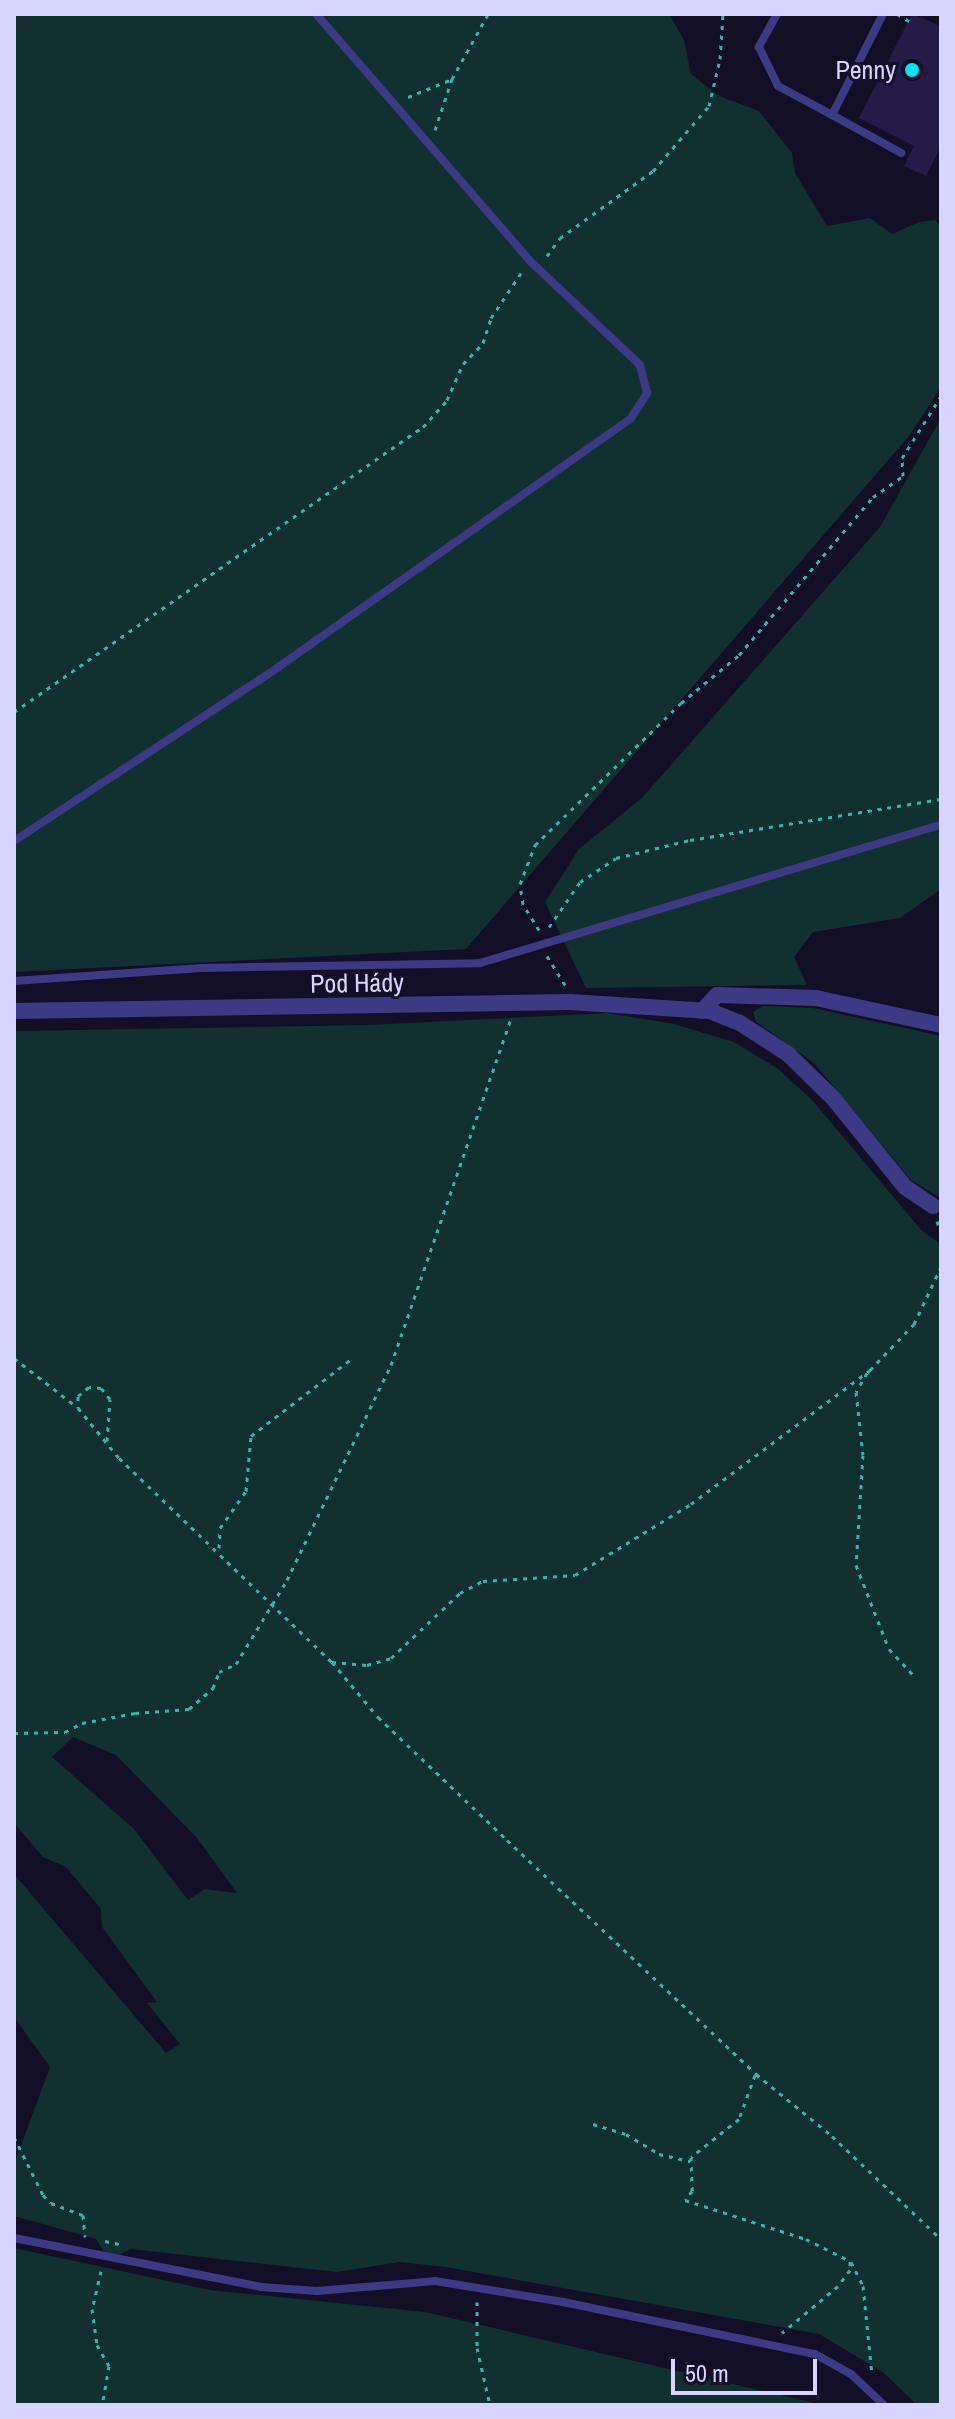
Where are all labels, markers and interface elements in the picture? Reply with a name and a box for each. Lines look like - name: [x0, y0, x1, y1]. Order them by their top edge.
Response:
- place label: Penny: [836, 54, 896, 86]
- marker: Penny: [903, 61, 921, 79]
- street label: Pod Hády: [310, 967, 404, 999]
- scale bar: [675, 2343, 821, 2393]
- text: 50 m: [685, 2357, 729, 2389]

